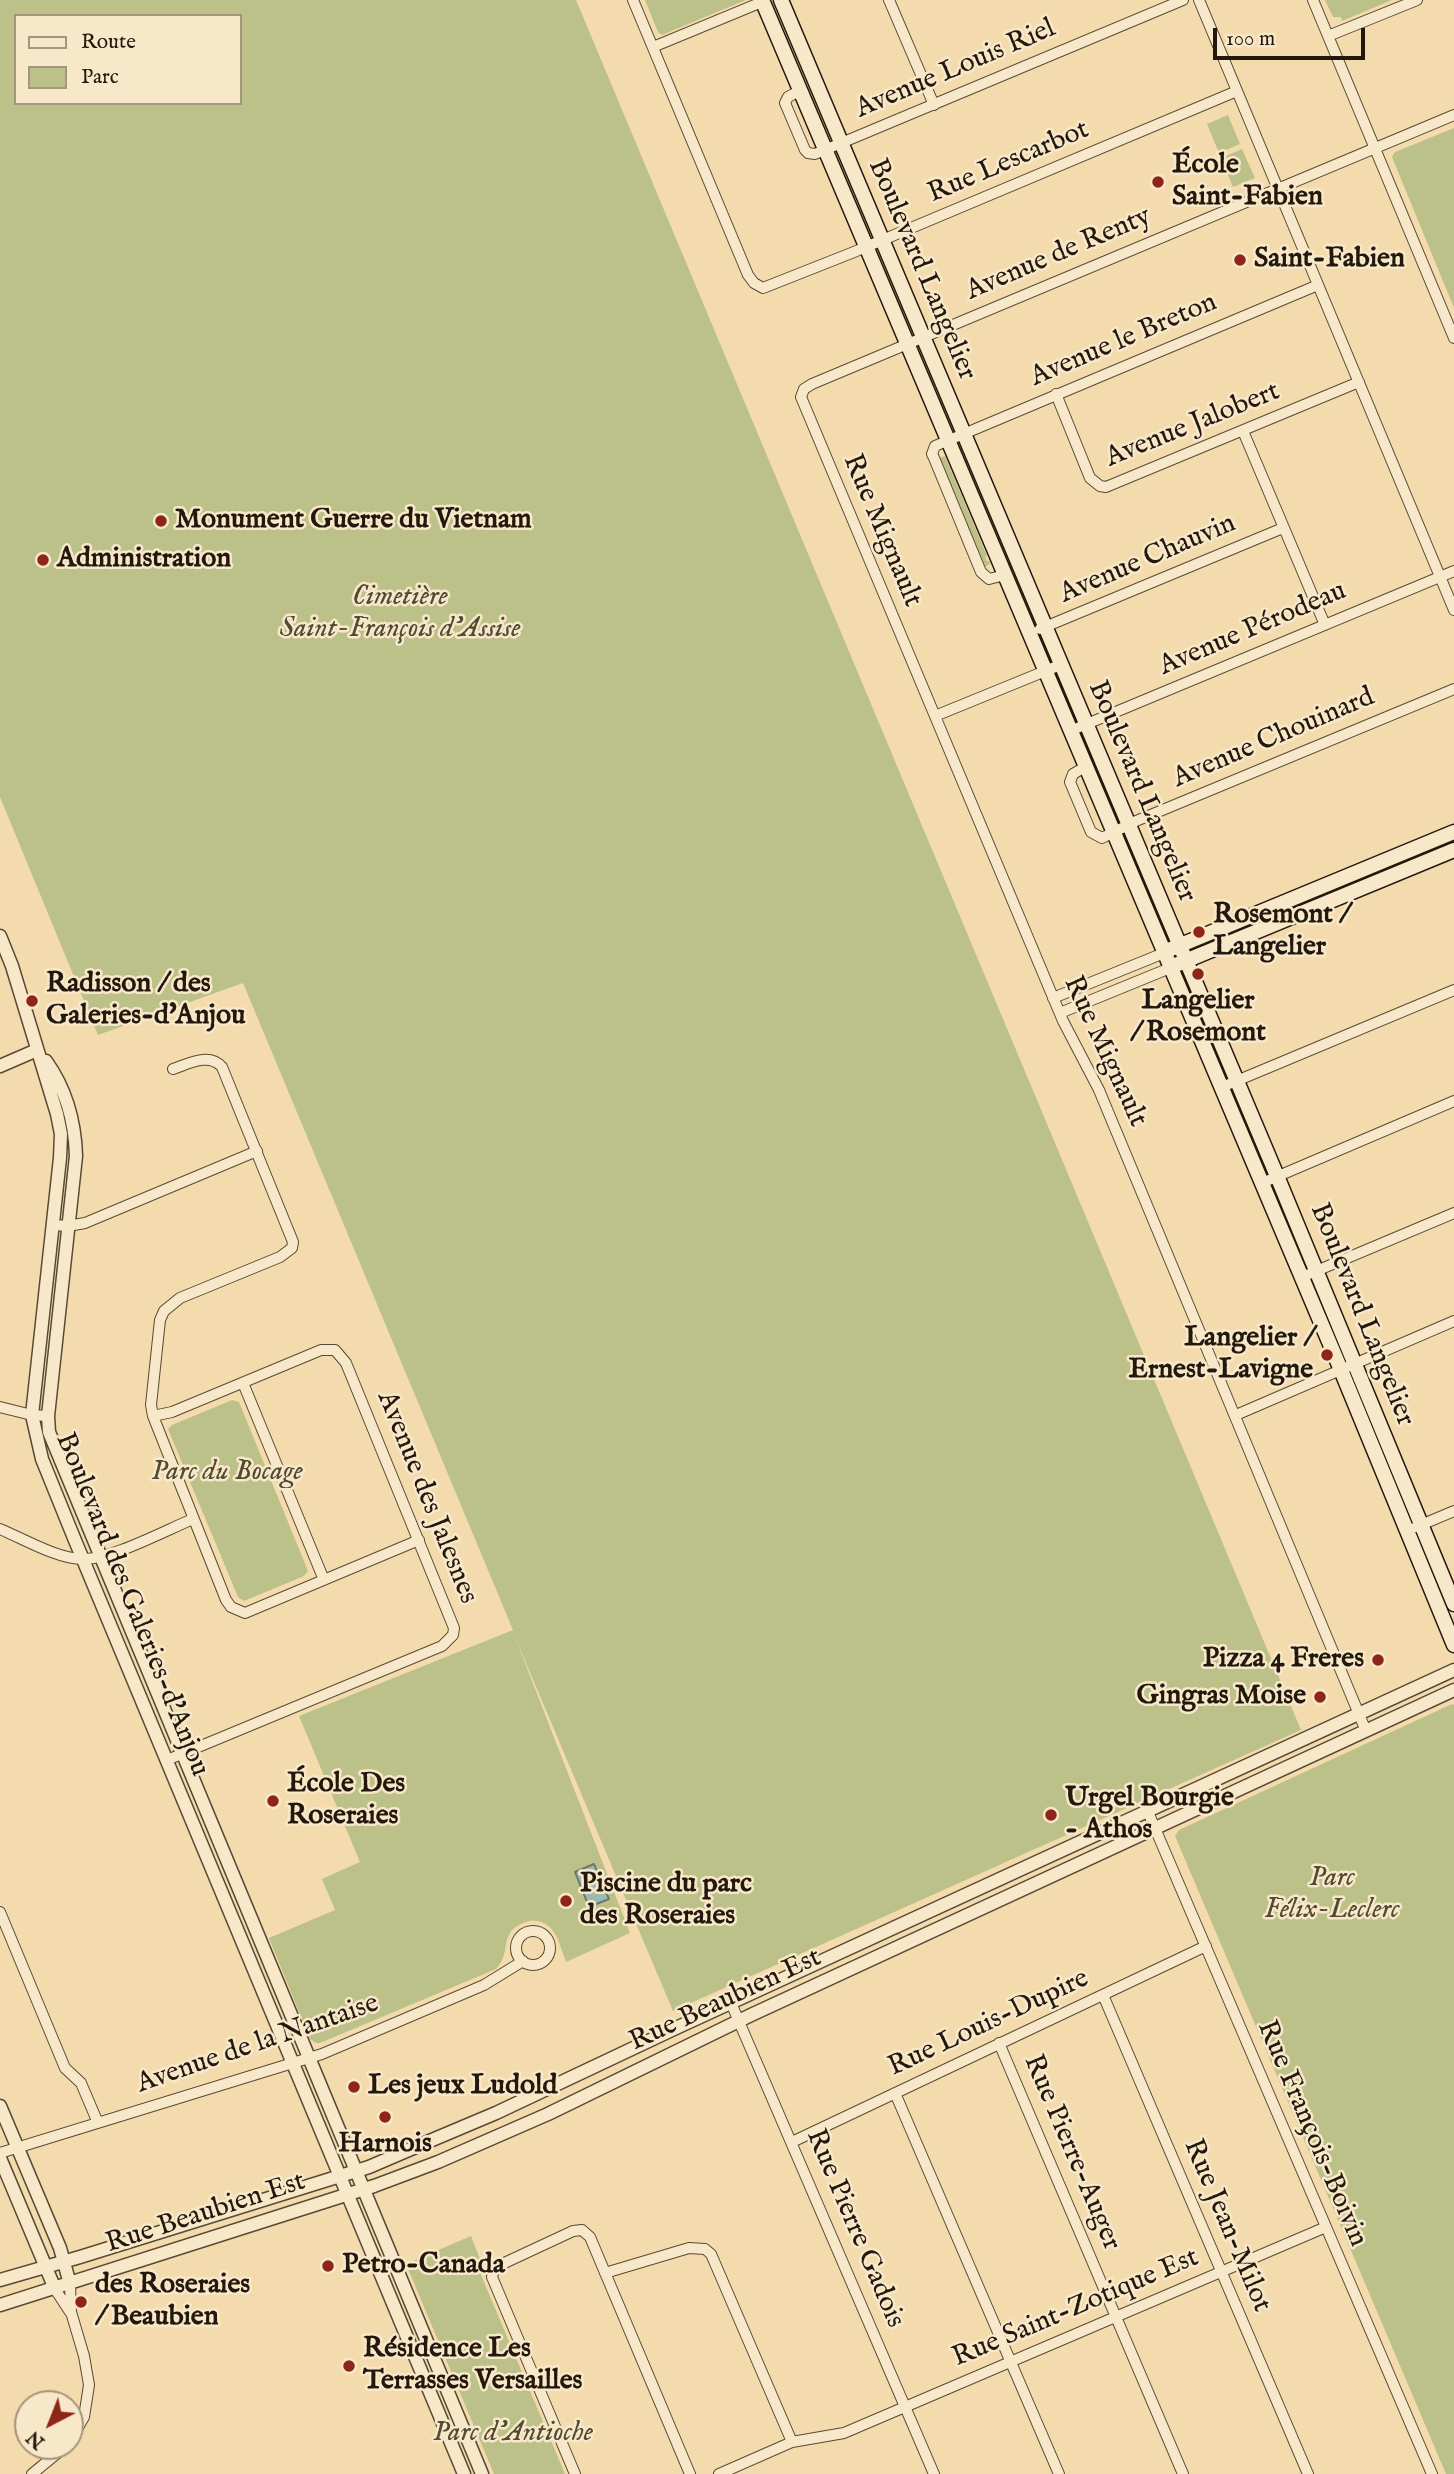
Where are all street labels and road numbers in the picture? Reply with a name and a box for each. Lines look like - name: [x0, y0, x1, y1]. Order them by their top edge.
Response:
- street label: Avenue Louis Riel: [851, 13, 1061, 127]
- street label: Rue Lescarbot: [923, 114, 1095, 212]
- street label: Boulevard Langelier: [859, 154, 983, 386]
- street label: Avenue de Renty: [961, 201, 1157, 309]
- street label: Avenue le Breton: [1026, 287, 1222, 395]
- street label: Avenue Jalobert: [1101, 376, 1285, 476]
- street label: Rue Mignault: [834, 450, 928, 612]
- street label: Avenue Chauvin: [1055, 508, 1241, 612]
- street label: Avenue Pérodeau: [1154, 575, 1352, 685]
- street label: Boulevard Langelier: [1079, 676, 1203, 908]
- street label: Avenue Chouinard: [1168, 681, 1380, 797]
- street label: Rue Mignault: [1054, 971, 1154, 1133]
- street label: Boulevard Langelier: [1301, 1199, 1421, 1431]
- street label: Avenue des Jalesnes: [368, 1387, 484, 1609]
- street label: Boulevard des Galeries-d'Anjou: [47, 1428, 215, 1782]
- street label: Rue Beaubien Est: [625, 1942, 827, 2060]
- street label: Rue Louis-Dupire: [883, 1963, 1095, 2085]
- street label: Avenue de la Nantaise: [133, 1988, 383, 2102]
- street label: Rue François-Boivin: [1248, 2016, 1374, 2252]
- street label: Rue Pierre-Auger: [1015, 2050, 1127, 2256]
- street label: Rue Pierre Gadois: [797, 2125, 911, 2333]
- street label: Rue Jean-Milot: [1175, 2135, 1277, 2317]
- street label: Rue Beaubien Est: [102, 2166, 310, 2262]
- street label: Rue Saint-Zotique Est: [948, 2242, 1204, 2376]

